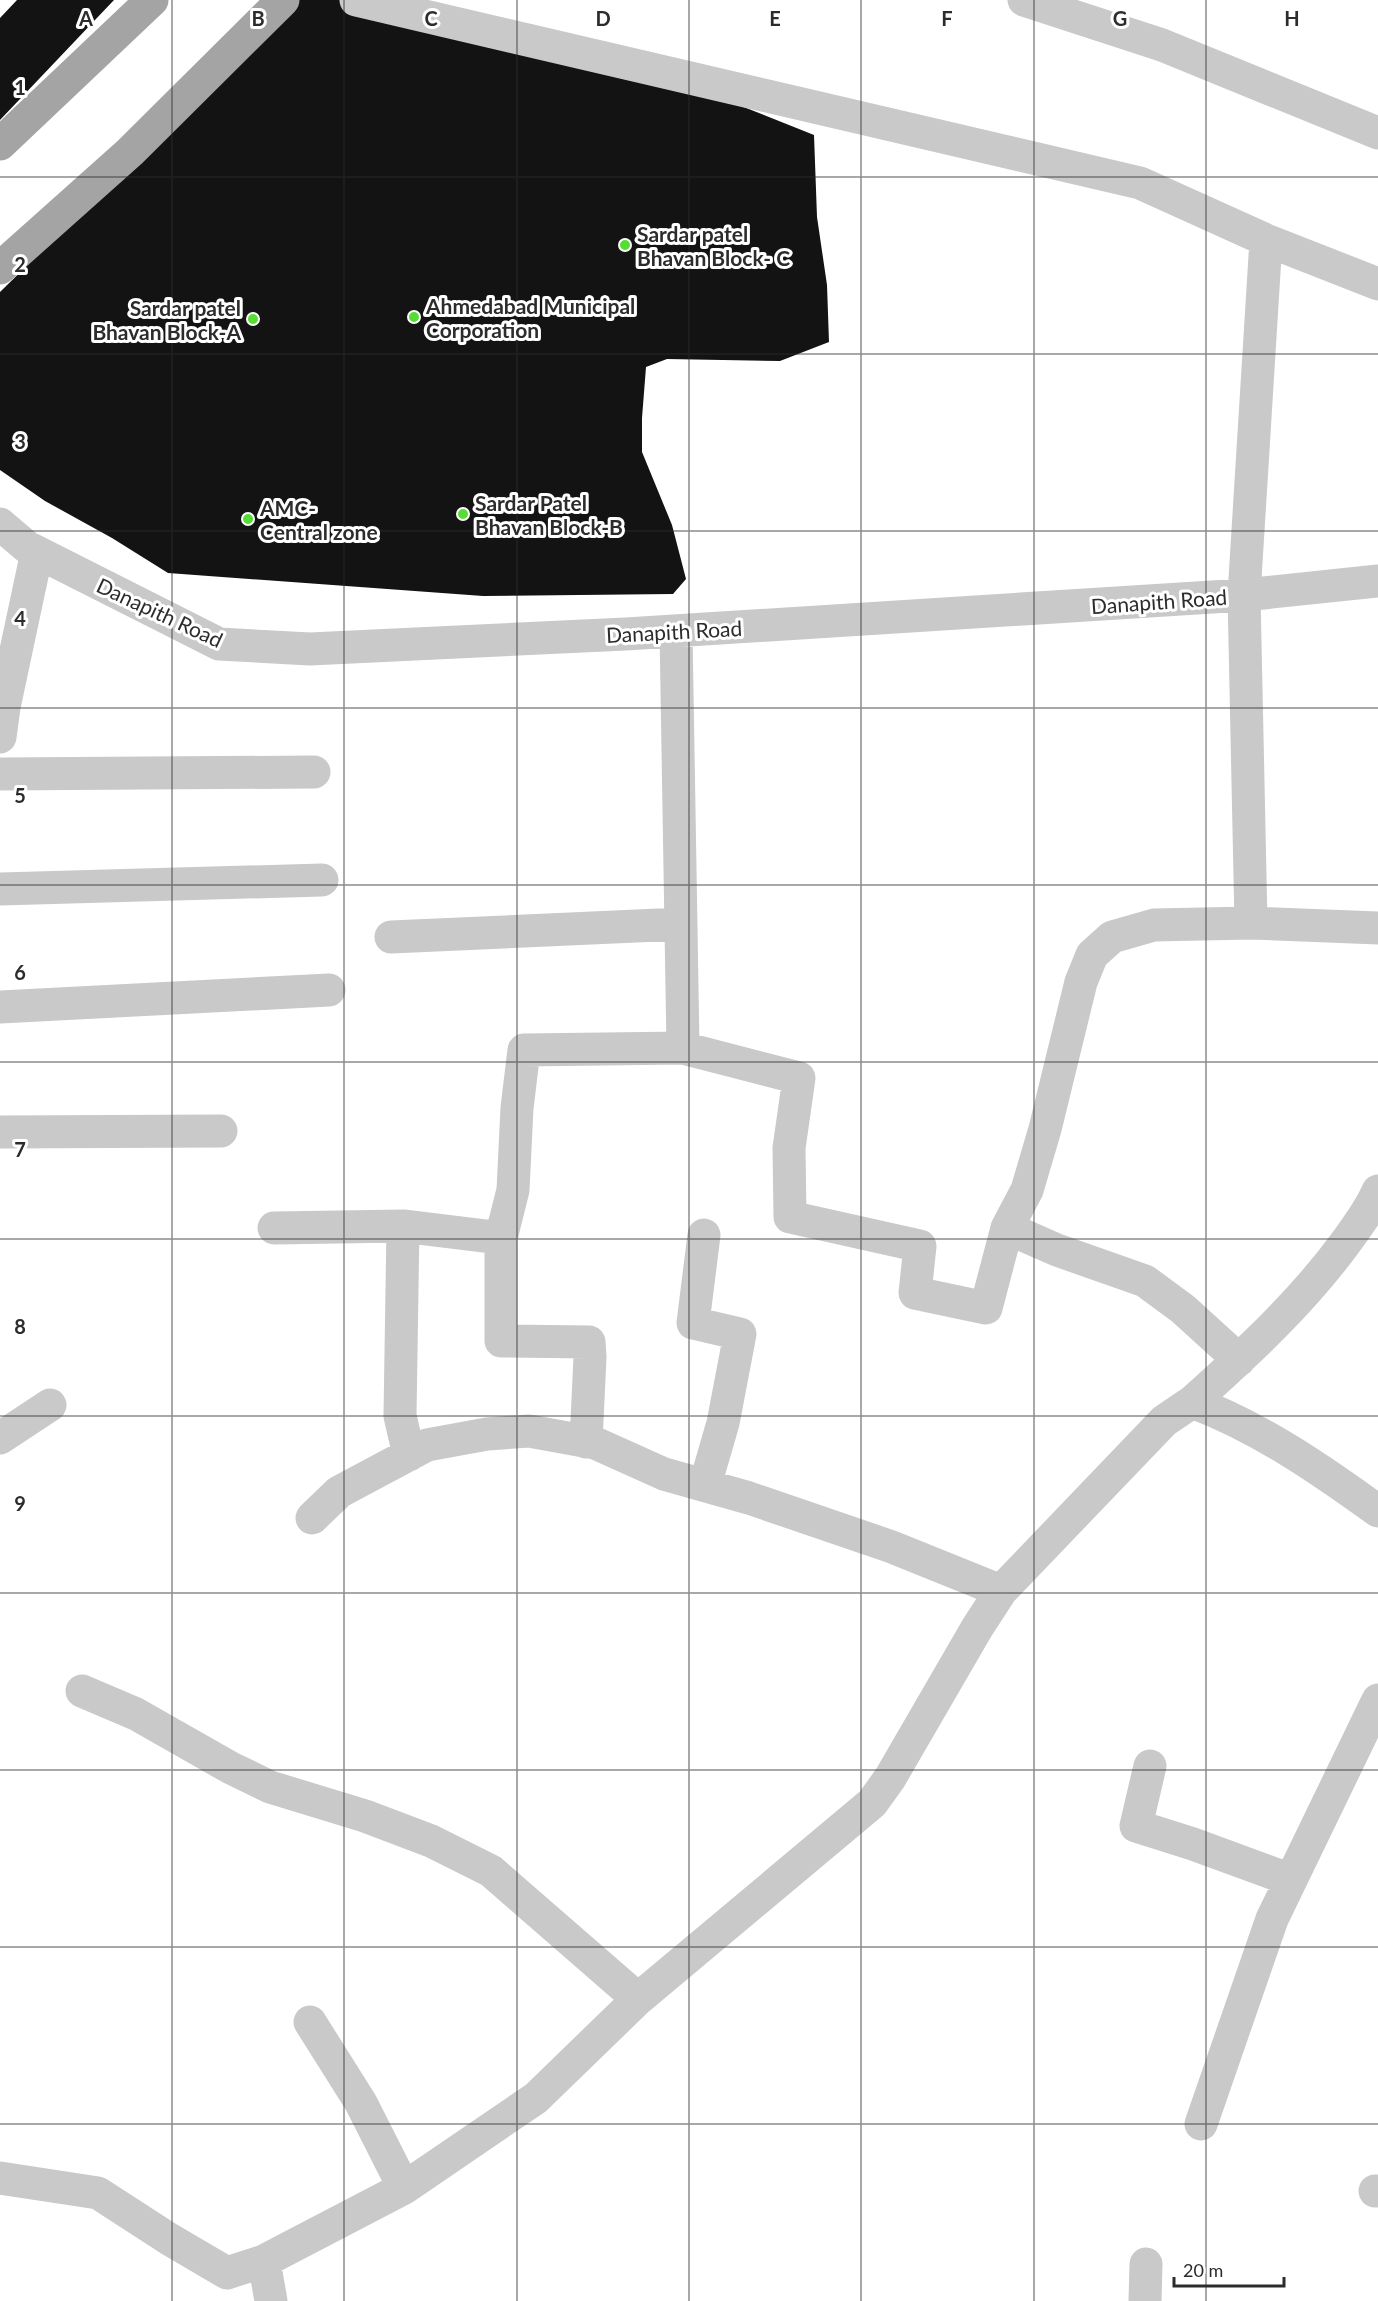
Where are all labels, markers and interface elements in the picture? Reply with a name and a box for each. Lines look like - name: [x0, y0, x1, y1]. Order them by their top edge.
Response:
- text: A: [78, 6, 93, 30]
- text: B: [251, 6, 265, 30]
- text: C: [424, 6, 438, 30]
- text: D: [595, 6, 611, 30]
- text: E: [769, 6, 781, 30]
- text: F: [941, 6, 953, 30]
- text: G: [1113, 6, 1127, 30]
- text: H: [1284, 6, 1300, 30]
- text: 1: [14, 75, 26, 99]
- place label: Sardar patel Bhavan Block- C: [637, 221, 790, 270]
- marker: Sardar patel Bhavan Block- C: [618, 238, 632, 252]
- text: 2: [14, 252, 26, 276]
- place label: Ahmedabad Municipal Corporation: [425, 293, 635, 342]
- place label: Sardar patel Bhavan Block-A: [92, 295, 241, 344]
- marker: Ahmedabad Municipal Corporation: [407, 310, 421, 324]
- marker: Sardar patel Bhavan Block-A: [246, 312, 260, 326]
- text: 3: [14, 429, 26, 453]
- place label: Sardar Patel Bhavan Block-B: [475, 490, 623, 539]
- place label: AMC- Central zone: [259, 495, 378, 544]
- marker: Sardar Patel Bhavan Block-B: [456, 507, 470, 521]
- marker: AMC- Central zone: [241, 512, 255, 526]
- street label: Danapith Road: [93, 572, 227, 652]
- street label: Danapith Road: [1090, 584, 1228, 618]
- text: 4: [14, 606, 26, 630]
- street label: Danapith Road: [605, 615, 743, 647]
- text: 5: [14, 783, 26, 807]
- text: 6: [14, 960, 26, 984]
- text: 7: [14, 1137, 26, 1161]
- text: 8: [14, 1314, 26, 1338]
- text: 9: [14, 1491, 26, 1515]
- scale bar: [1174, 2250, 1284, 2288]
- text: 20 m: [1183, 2259, 1223, 2281]

